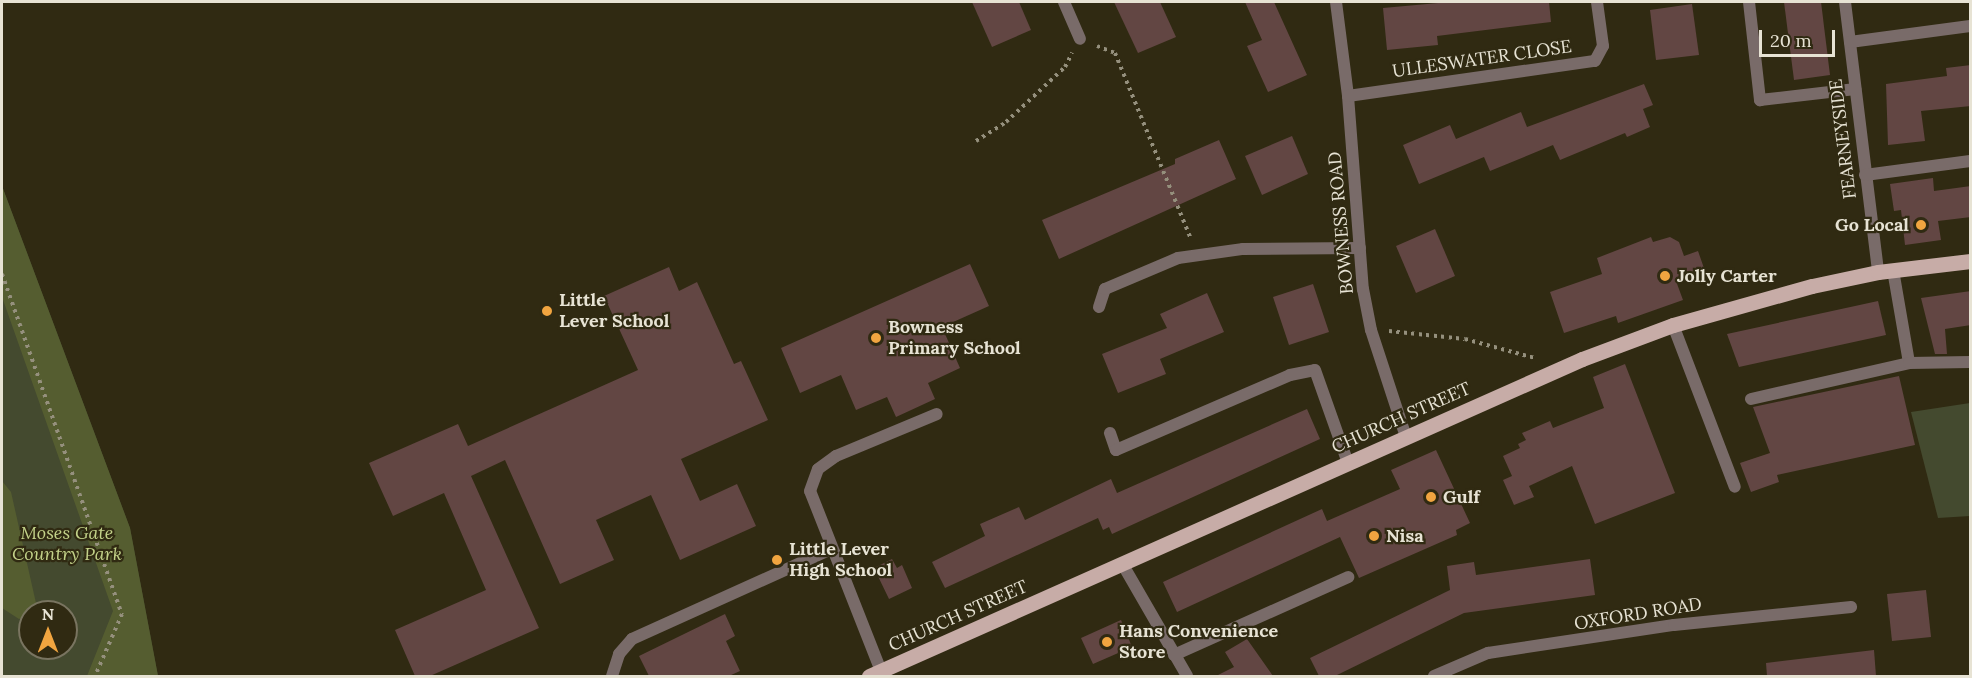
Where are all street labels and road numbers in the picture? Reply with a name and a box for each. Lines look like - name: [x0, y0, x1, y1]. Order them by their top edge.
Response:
- street label: ULLESWATER CLOSE: [1391, 36, 1573, 82]
- street label: FEARNEYSIDE: [1825, 78, 1861, 200]
- street label: BOWNESS ROAD: [1324, 151, 1358, 295]
- street label: CHURCH STREET: [1328, 378, 1474, 458]
- street label: CHURCH STREET: [885, 576, 1031, 656]
- street label: OXFORD ROAD: [1573, 593, 1703, 635]

